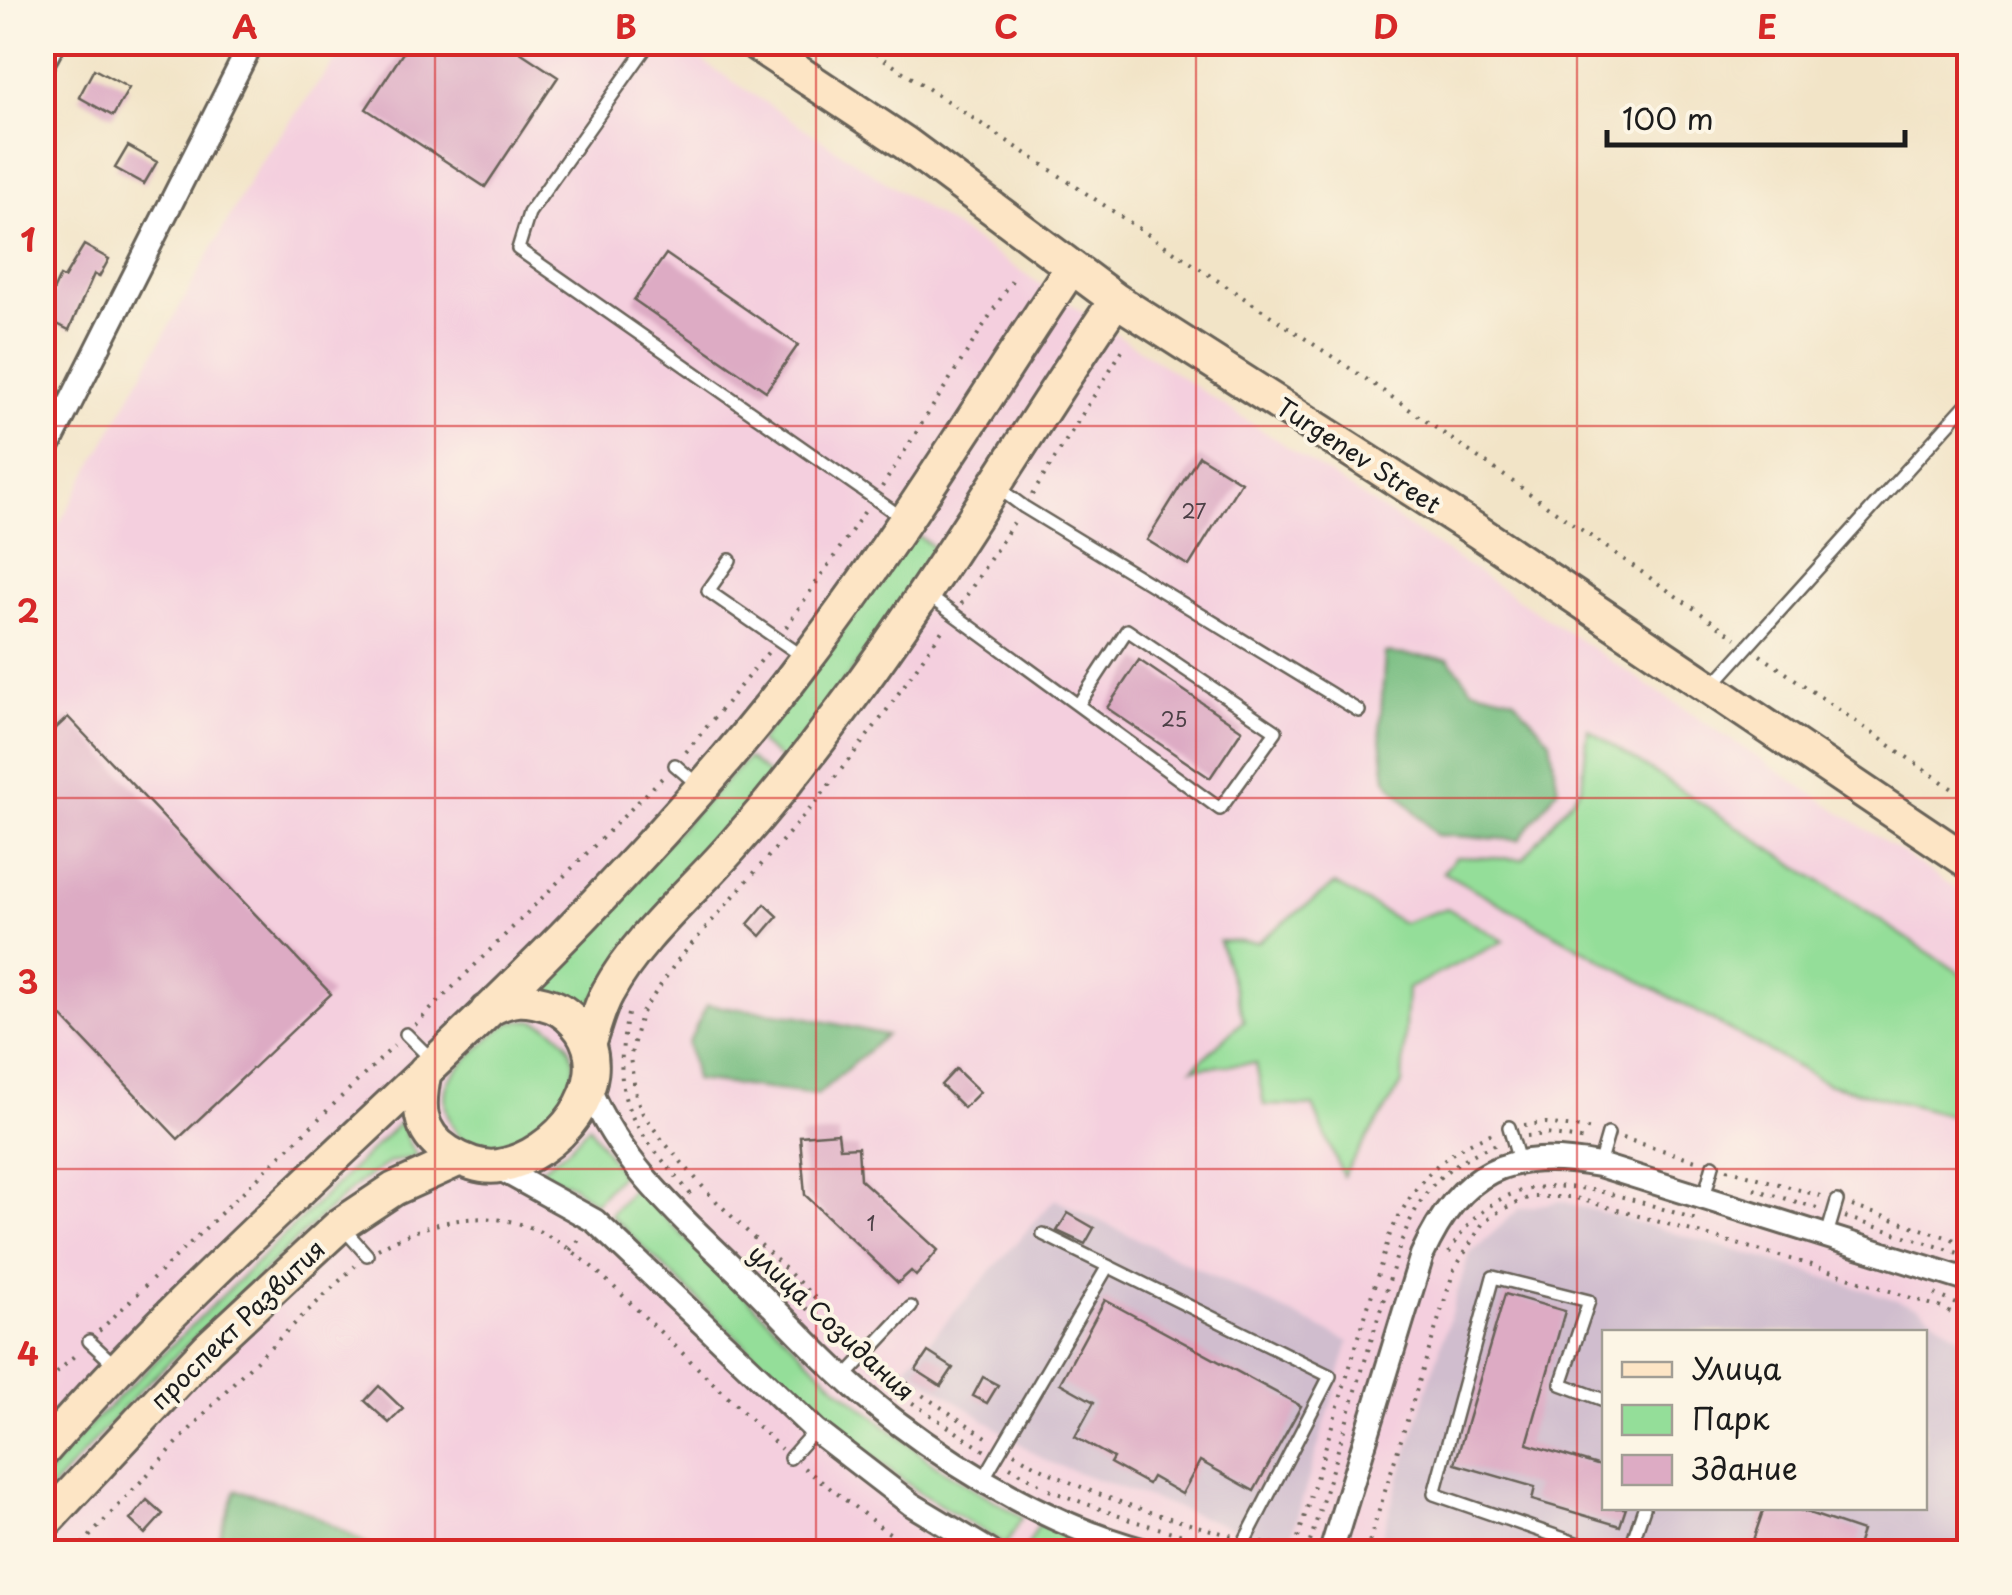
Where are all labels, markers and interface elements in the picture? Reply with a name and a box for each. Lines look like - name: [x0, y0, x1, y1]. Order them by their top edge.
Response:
- text: A: [232, 2, 258, 50]
- text: B: [615, 2, 637, 50]
- text: C: [994, 2, 1018, 50]
- text: D: [1373, 2, 1399, 50]
- text: E: [1757, 2, 1777, 50]
- scale bar: [1607, 85, 1904, 147]
- text: 100 m: [1622, 95, 1714, 140]
- text: 1: [20, 215, 36, 263]
- street label: Turgenev Street: [1269, 387, 1449, 523]
- house number: 27: [1182, 496, 1206, 526]
- text: 2: [17, 586, 39, 634]
- house number: 25: [1161, 704, 1187, 734]
- text: 3: [18, 957, 38, 1005]
- house number: 1: [867, 1208, 875, 1238]
- street label: проспект Развития: [141, 1230, 333, 1418]
- street label: улица Созидания: [740, 1235, 924, 1409]
- text: 4: [17, 1329, 39, 1377]
- legend: [1602, 1330, 1927, 1510]
- text: Улица: [1692, 1345, 1782, 1390]
- text: Парк: [1692, 1395, 1770, 1440]
- text: Здание: [1692, 1445, 1798, 1490]

